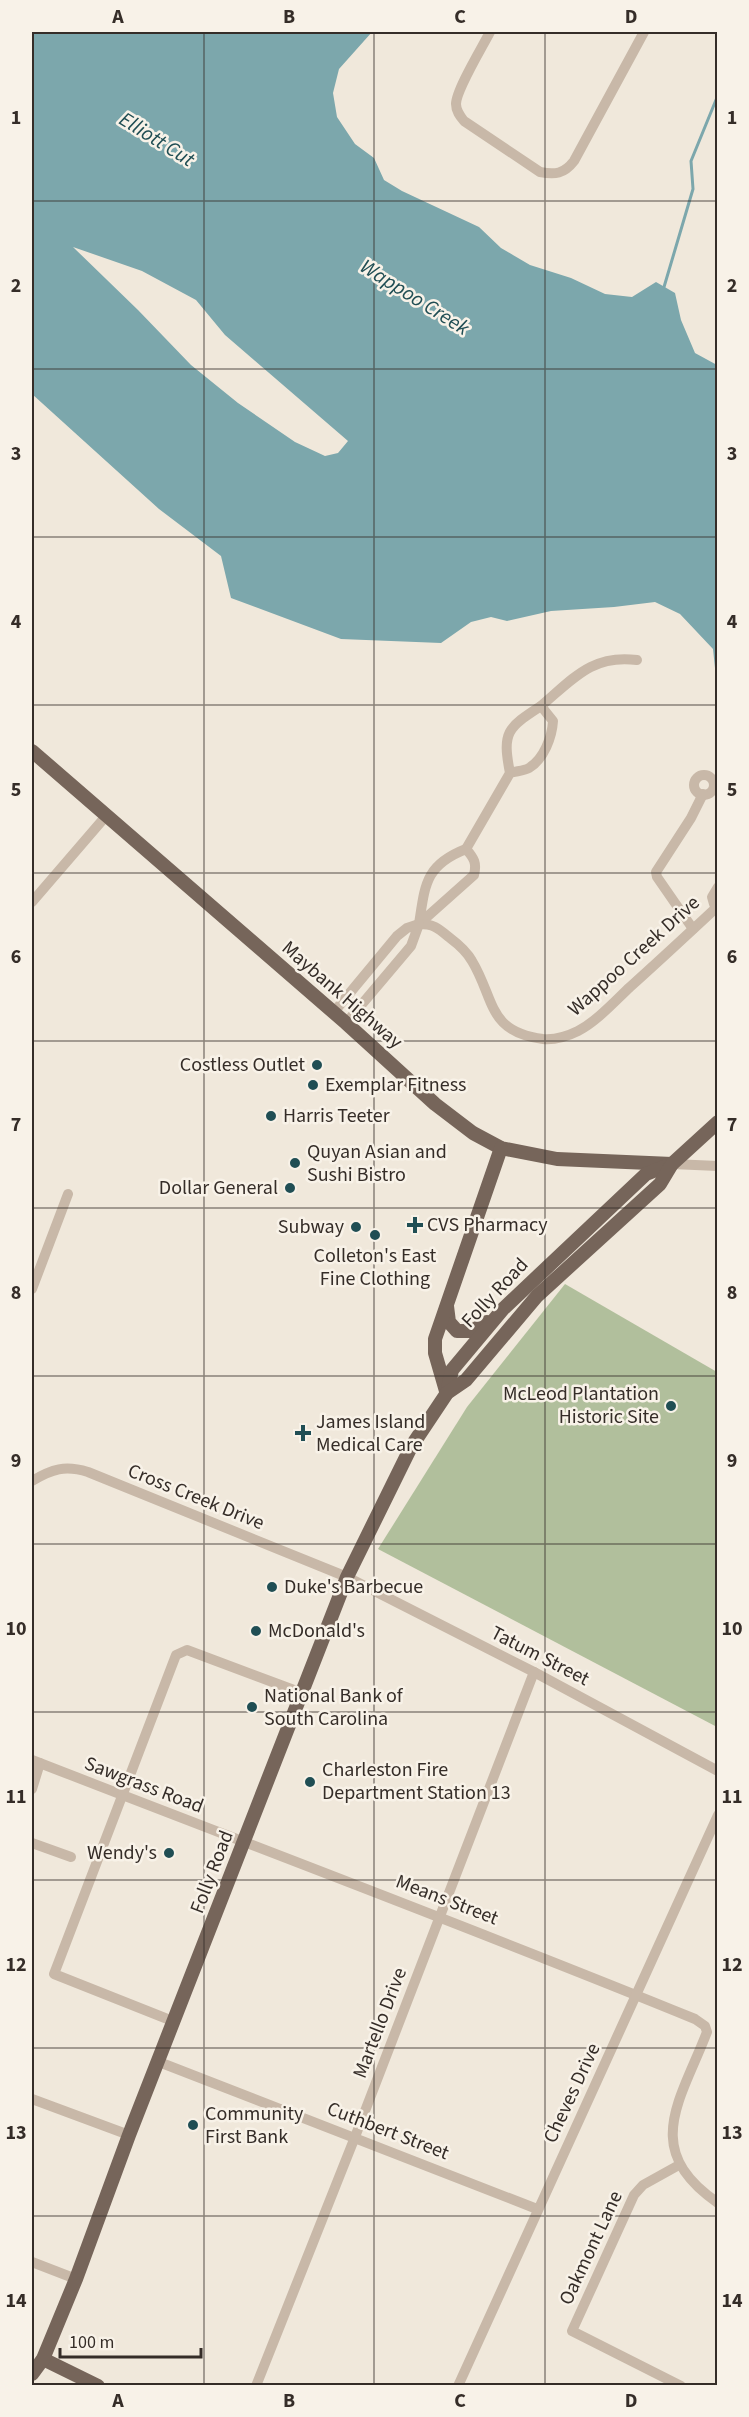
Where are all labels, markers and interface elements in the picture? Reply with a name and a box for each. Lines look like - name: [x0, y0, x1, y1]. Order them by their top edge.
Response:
- text: A: [111, 3, 124, 31]
- text: B: [283, 3, 295, 31]
- text: C: [454, 3, 466, 31]
- text: D: [625, 3, 637, 31]
- text: 1: [11, 104, 21, 132]
- water label: Elliott Cut: [114, 104, 201, 175]
- text: 1: [727, 104, 737, 132]
- water label: Wappoo Creek: [355, 251, 476, 343]
- text: 2: [11, 272, 21, 300]
- text: 2: [727, 272, 737, 300]
- text: 3: [11, 440, 21, 468]
- text: 3: [727, 440, 737, 468]
- text: 4: [11, 608, 22, 636]
- text: 4: [727, 608, 738, 636]
- text: 5: [11, 776, 21, 804]
- text: 5: [727, 776, 737, 804]
- street label: Wappoo Creek Drive: [562, 889, 706, 1023]
- street label: Maybank Highway: [275, 935, 409, 1056]
- text: 6: [11, 943, 21, 971]
- text: 6: [727, 943, 737, 971]
- place label: Costless Outlet: [180, 1051, 305, 1079]
- marker: Costless Outlet: [310, 1058, 324, 1072]
- place label: Exemplar Fitness: [325, 1071, 466, 1099]
- marker: Exemplar Fitness: [306, 1078, 320, 1092]
- place label: Harris Teeter: [283, 1102, 390, 1130]
- marker: Harris Teeter: [264, 1109, 278, 1123]
- text: 7: [11, 1111, 21, 1139]
- text: 7: [727, 1111, 737, 1139]
- place label: Quyan Asian and Sushi Bistro: [307, 1138, 447, 1189]
- marker: Quyan Asian and Sushi Bistro: [288, 1156, 302, 1170]
- place label: Dollar General: [159, 1174, 278, 1202]
- marker: Dollar General: [283, 1181, 297, 1195]
- place label: CVS Pharmacy: [427, 1211, 548, 1239]
- place label: Subway: [278, 1213, 345, 1241]
- marker: CVS Pharmacy: [408, 1218, 422, 1232]
- marker: Subway: [349, 1220, 363, 1234]
- marker: Colleton's East Fine Clothing: [368, 1228, 382, 1242]
- place label: Colleton's East Fine Clothing: [314, 1242, 437, 1293]
- street label: Folly Road: [455, 1252, 535, 1334]
- text: 8: [11, 1279, 21, 1307]
- text: 8: [727, 1279, 737, 1307]
- place label: McLeod Plantation Historic Site: [503, 1380, 659, 1431]
- marker: McLeod Plantation Historic Site: [664, 1399, 678, 1413]
- place label: James Island Medical Care: [316, 1408, 425, 1459]
- marker: James Island Medical Care: [294, 1424, 312, 1442]
- text: 9: [11, 1447, 21, 1475]
- text: 9: [727, 1447, 737, 1475]
- street label: Cross Creek Drive: [124, 1457, 269, 1537]
- place label: Duke's Barbecue: [284, 1573, 423, 1601]
- marker: Duke's Barbecue: [265, 1580, 279, 1594]
- text: 10: [5, 1615, 27, 1643]
- text: 10: [721, 1615, 743, 1643]
- place label: McDonald's: [268, 1617, 365, 1645]
- street label: Tatum Street: [486, 1619, 594, 1693]
- marker: McDonald's: [249, 1624, 263, 1638]
- place label: National Bank of South Carolina: [264, 1682, 404, 1733]
- marker: National Bank of South Carolina: [245, 1700, 259, 1714]
- street label: Sawgrass Road: [80, 1749, 208, 1821]
- place label: Charleston Fire Department Station 13: [322, 1756, 511, 1807]
- marker: Charleston Fire Department Station 13: [303, 1775, 317, 1789]
- text: 11: [5, 1783, 27, 1811]
- text: 11: [721, 1783, 743, 1811]
- street label: Folly Road: [183, 1826, 241, 1918]
- place label: Wendy's: [87, 1839, 157, 1867]
- marker: Wendy's: [162, 1846, 176, 1860]
- street label: Means Street: [392, 1868, 503, 1932]
- text: 12: [5, 1951, 27, 1979]
- text: 12: [721, 1951, 743, 1979]
- street label: Martello Drive: [346, 1964, 414, 2082]
- street label: Cheves Drive: [537, 2038, 607, 2148]
- street label: Cuthbert Street: [323, 2095, 453, 2167]
- place label: Community First Bank: [205, 2100, 304, 2151]
- marker: Community First Bank: [186, 2118, 200, 2132]
- text: 13: [5, 2119, 27, 2147]
- text: 13: [721, 2119, 743, 2147]
- street label: Oakmont Lane: [552, 2186, 630, 2310]
- text: 14: [5, 2287, 27, 2315]
- text: 14: [721, 2287, 743, 2315]
- scale bar: [60, 2321, 201, 2359]
- text: 100 m: [69, 2330, 114, 2355]
- text: A: [111, 2387, 124, 2415]
- text: B: [283, 2387, 295, 2415]
- text: C: [454, 2387, 466, 2415]
- text: D: [625, 2387, 637, 2415]

